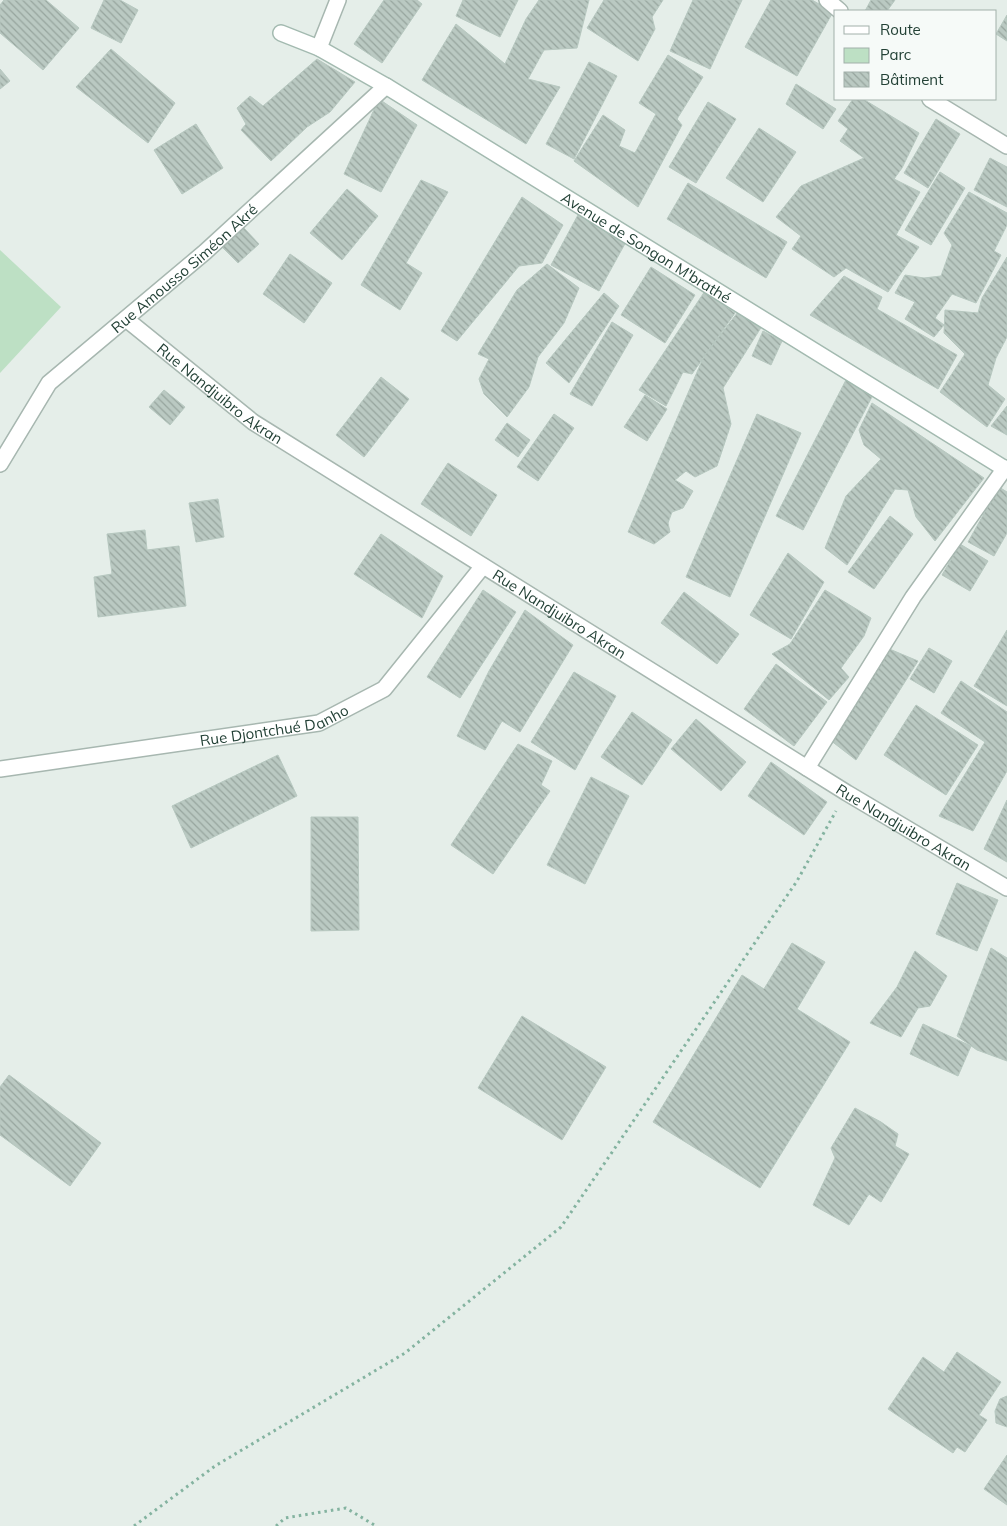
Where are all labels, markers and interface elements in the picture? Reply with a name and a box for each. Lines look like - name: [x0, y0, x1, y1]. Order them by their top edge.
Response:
- legend: [834, 10, 997, 100]
- text: Route: [880, 20, 921, 39]
- text: Parc: [880, 45, 911, 64]
- text: Bâtiment: [880, 70, 943, 89]
- street label: Avenue de Songon M'brathé: [558, 187, 735, 307]
- street label: Rue Amousso Siméon Akré: [107, 199, 261, 337]
- street label: Rue Nandjuibro Akran: [153, 339, 286, 448]
- street label: Rue Nandjuibro Akran: [489, 565, 630, 662]
- street label: Rue Djontchué Danho: [199, 700, 351, 750]
- street label: Rue Nandjuibro Akran: [833, 779, 975, 874]

